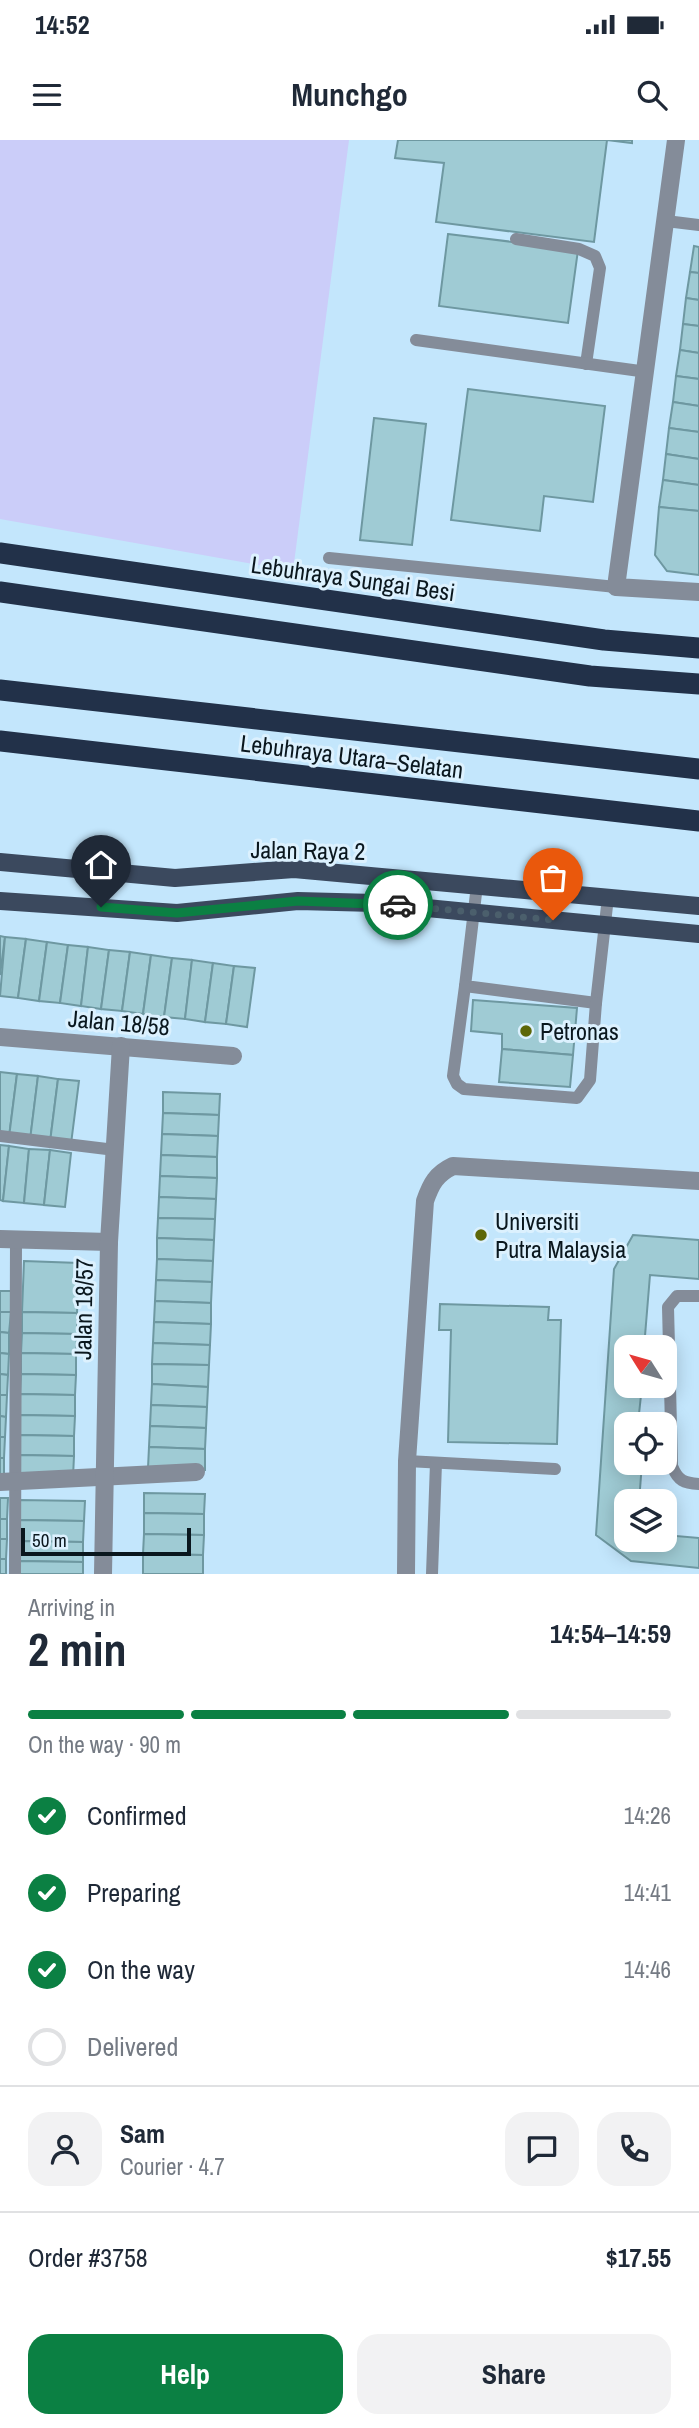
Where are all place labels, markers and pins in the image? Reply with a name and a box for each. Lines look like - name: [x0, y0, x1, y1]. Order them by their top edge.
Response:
- pin: [71, 835, 131, 907]
- pin: [523, 848, 583, 920]
- place label: Petronas: [540, 1015, 619, 1047]
- marker: Petronas: [518, 1023, 534, 1039]
- place label: Universiti Putra Malaysia: [495, 1205, 626, 1265]
- marker: Universiti Putra Malaysia: [473, 1227, 489, 1243]

